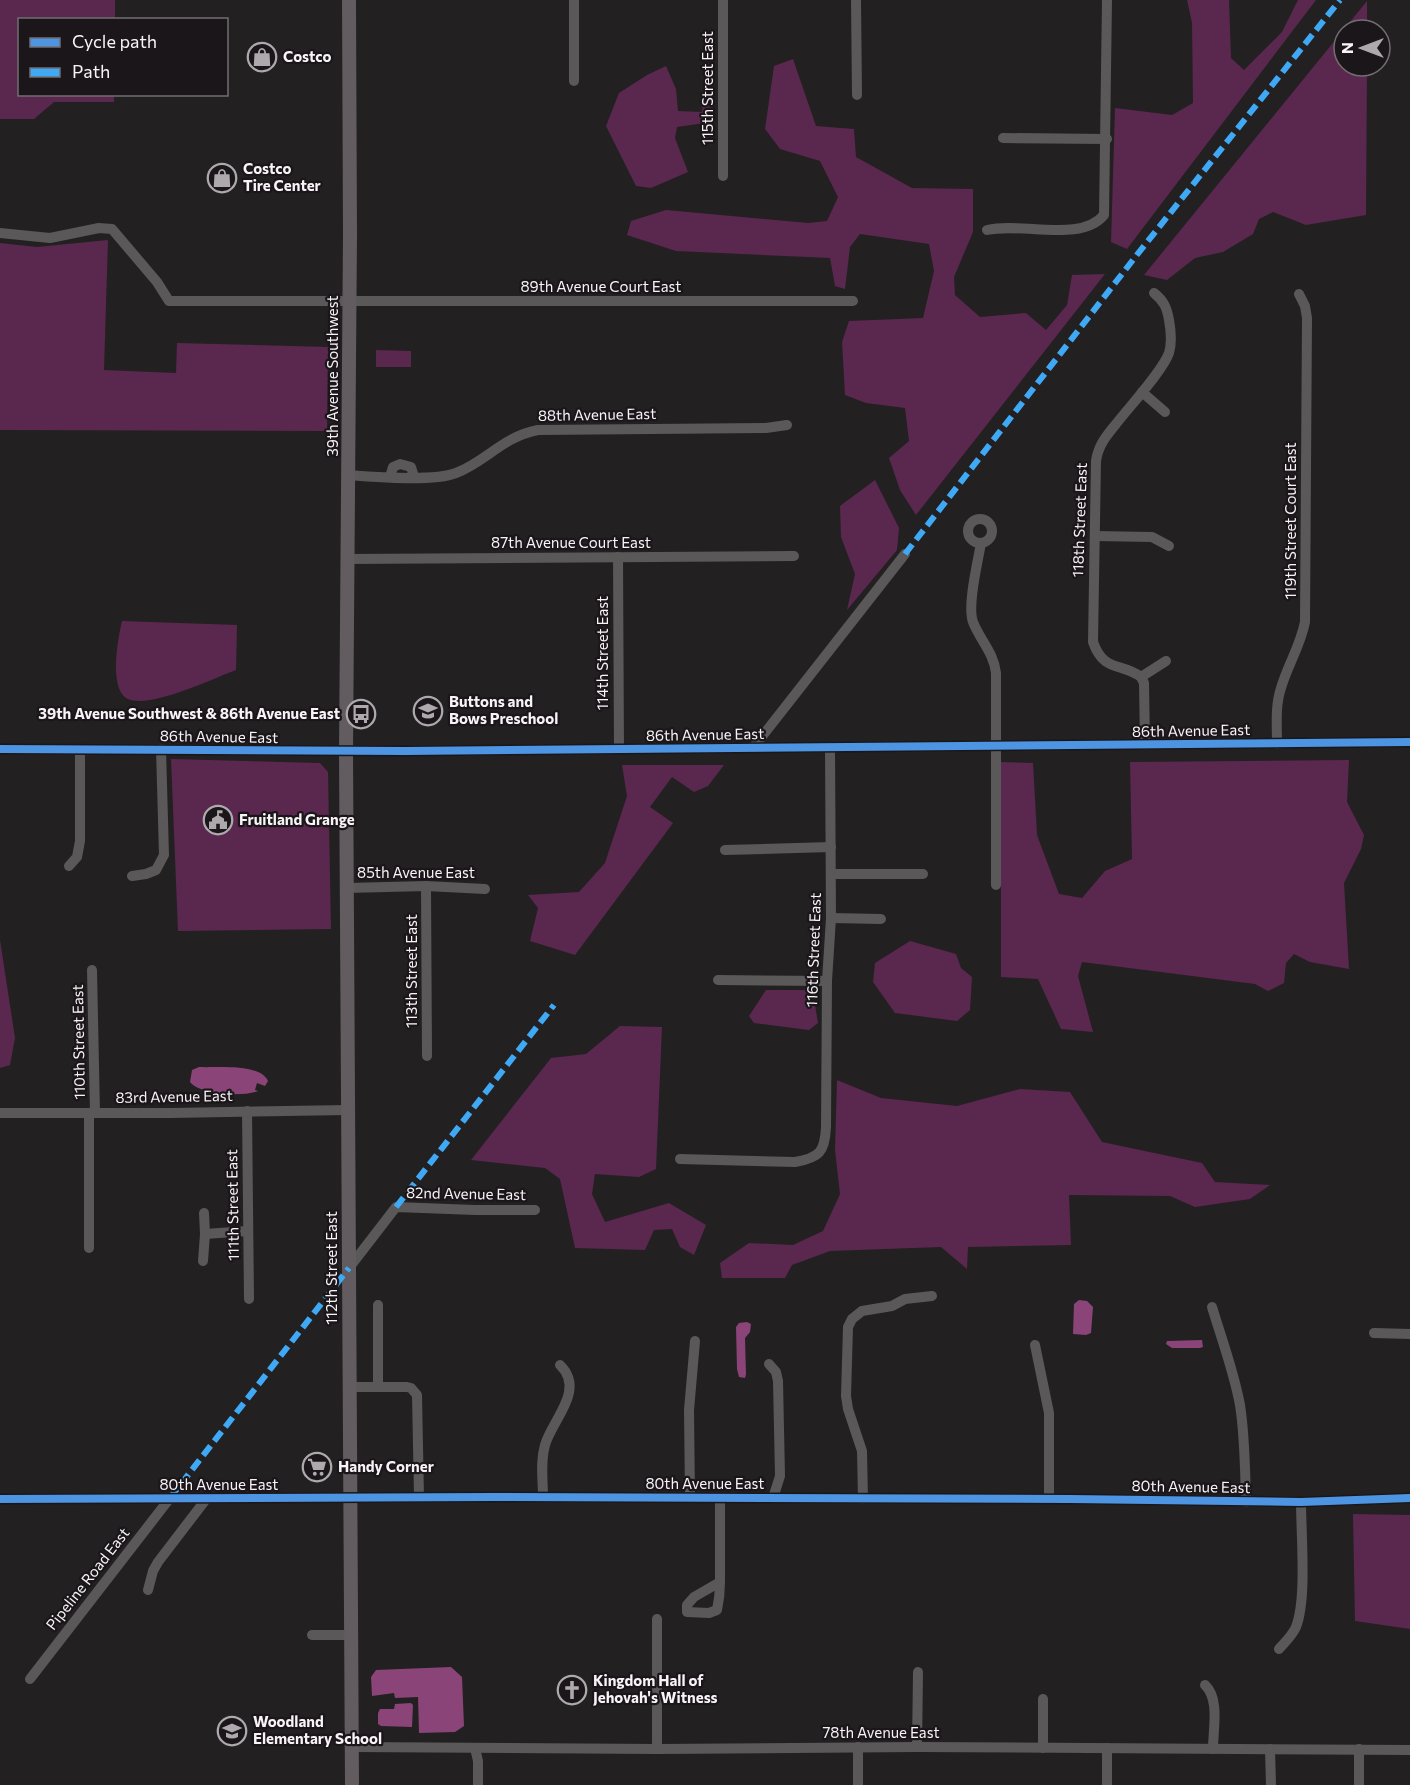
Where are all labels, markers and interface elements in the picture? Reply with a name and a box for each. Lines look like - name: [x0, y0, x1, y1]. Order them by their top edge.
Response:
- legend: [18, 18, 228, 96]
- north arrow: [1332, 18, 1392, 78]
- text: Cycle path: [72, 30, 157, 52]
- street label: 115th Street East: [698, 31, 716, 145]
- shop icon: Costco: [246, 41, 278, 73]
- text: N: [1337, 42, 1356, 54]
- place label: Costco: [283, 47, 332, 65]
- text: Path: [72, 60, 110, 82]
- place label: Costco Tire Center: [243, 159, 321, 194]
- shop icon: Costco Tire Center: [206, 162, 238, 194]
- street label: 89th Avenue Court East: [520, 277, 682, 295]
- street label: 39th Avenue Southwest: [323, 295, 341, 457]
- street label: 88th Avenue East: [538, 404, 656, 424]
- street label: 119th Street Court East: [1281, 442, 1299, 600]
- street label: 118th Street East: [1068, 462, 1090, 577]
- street label: 87th Avenue Court East: [491, 533, 651, 551]
- street label: 114th Street East: [593, 596, 611, 710]
- place label: Buttons and Bows Preschool: [449, 692, 558, 727]
- school or university icon: Buttons and Bows Preschool: [412, 695, 444, 727]
- bus stop icon: 39th Avenue Southwest & 86th Avenue East: [345, 698, 377, 730]
- place label: 39th Avenue Southwest & 86th Avenue East: [38, 704, 340, 722]
- street label: 86th Avenue East: [1132, 720, 1250, 740]
- street label: 86th Avenue East: [646, 724, 764, 744]
- street label: 86th Avenue East: [160, 726, 278, 746]
- public building icon: Fruitland Grange: [202, 804, 234, 836]
- place label: Fruitland Grange: [239, 810, 355, 828]
- street label: 85th Avenue East: [357, 863, 475, 881]
- street label: 116th Street East: [802, 892, 824, 1007]
- street label: 113th Street East: [402, 914, 420, 1028]
- street label: 110th Street East: [68, 984, 88, 1100]
- street label: 83rd Avenue East: [115, 1086, 233, 1106]
- street label: 111th Street East: [222, 1149, 242, 1261]
- street label: 82nd Avenue East: [406, 1183, 526, 1203]
- street label: 112th Street East: [322, 1211, 340, 1325]
- supermarket icon: Handy Corner: [301, 1451, 333, 1483]
- place label: Handy Corner: [338, 1457, 434, 1475]
- street label: 80th Avenue East: [645, 1474, 765, 1492]
- street label: 80th Avenue East: [159, 1475, 279, 1493]
- street label: 80th Avenue East: [1131, 1476, 1251, 1496]
- street label: Pipeline Road East: [42, 1524, 133, 1633]
- place label: Kingdom Hall of Jehovah's Witness: [593, 1671, 718, 1706]
- church icon: Kingdom Hall of Jehovah's Witness: [556, 1674, 588, 1706]
- place label: Woodland Elementary School: [253, 1712, 382, 1747]
- school or university icon: Woodland Elementary School: [216, 1715, 248, 1747]
- street label: 78th Avenue East: [822, 1723, 940, 1741]

